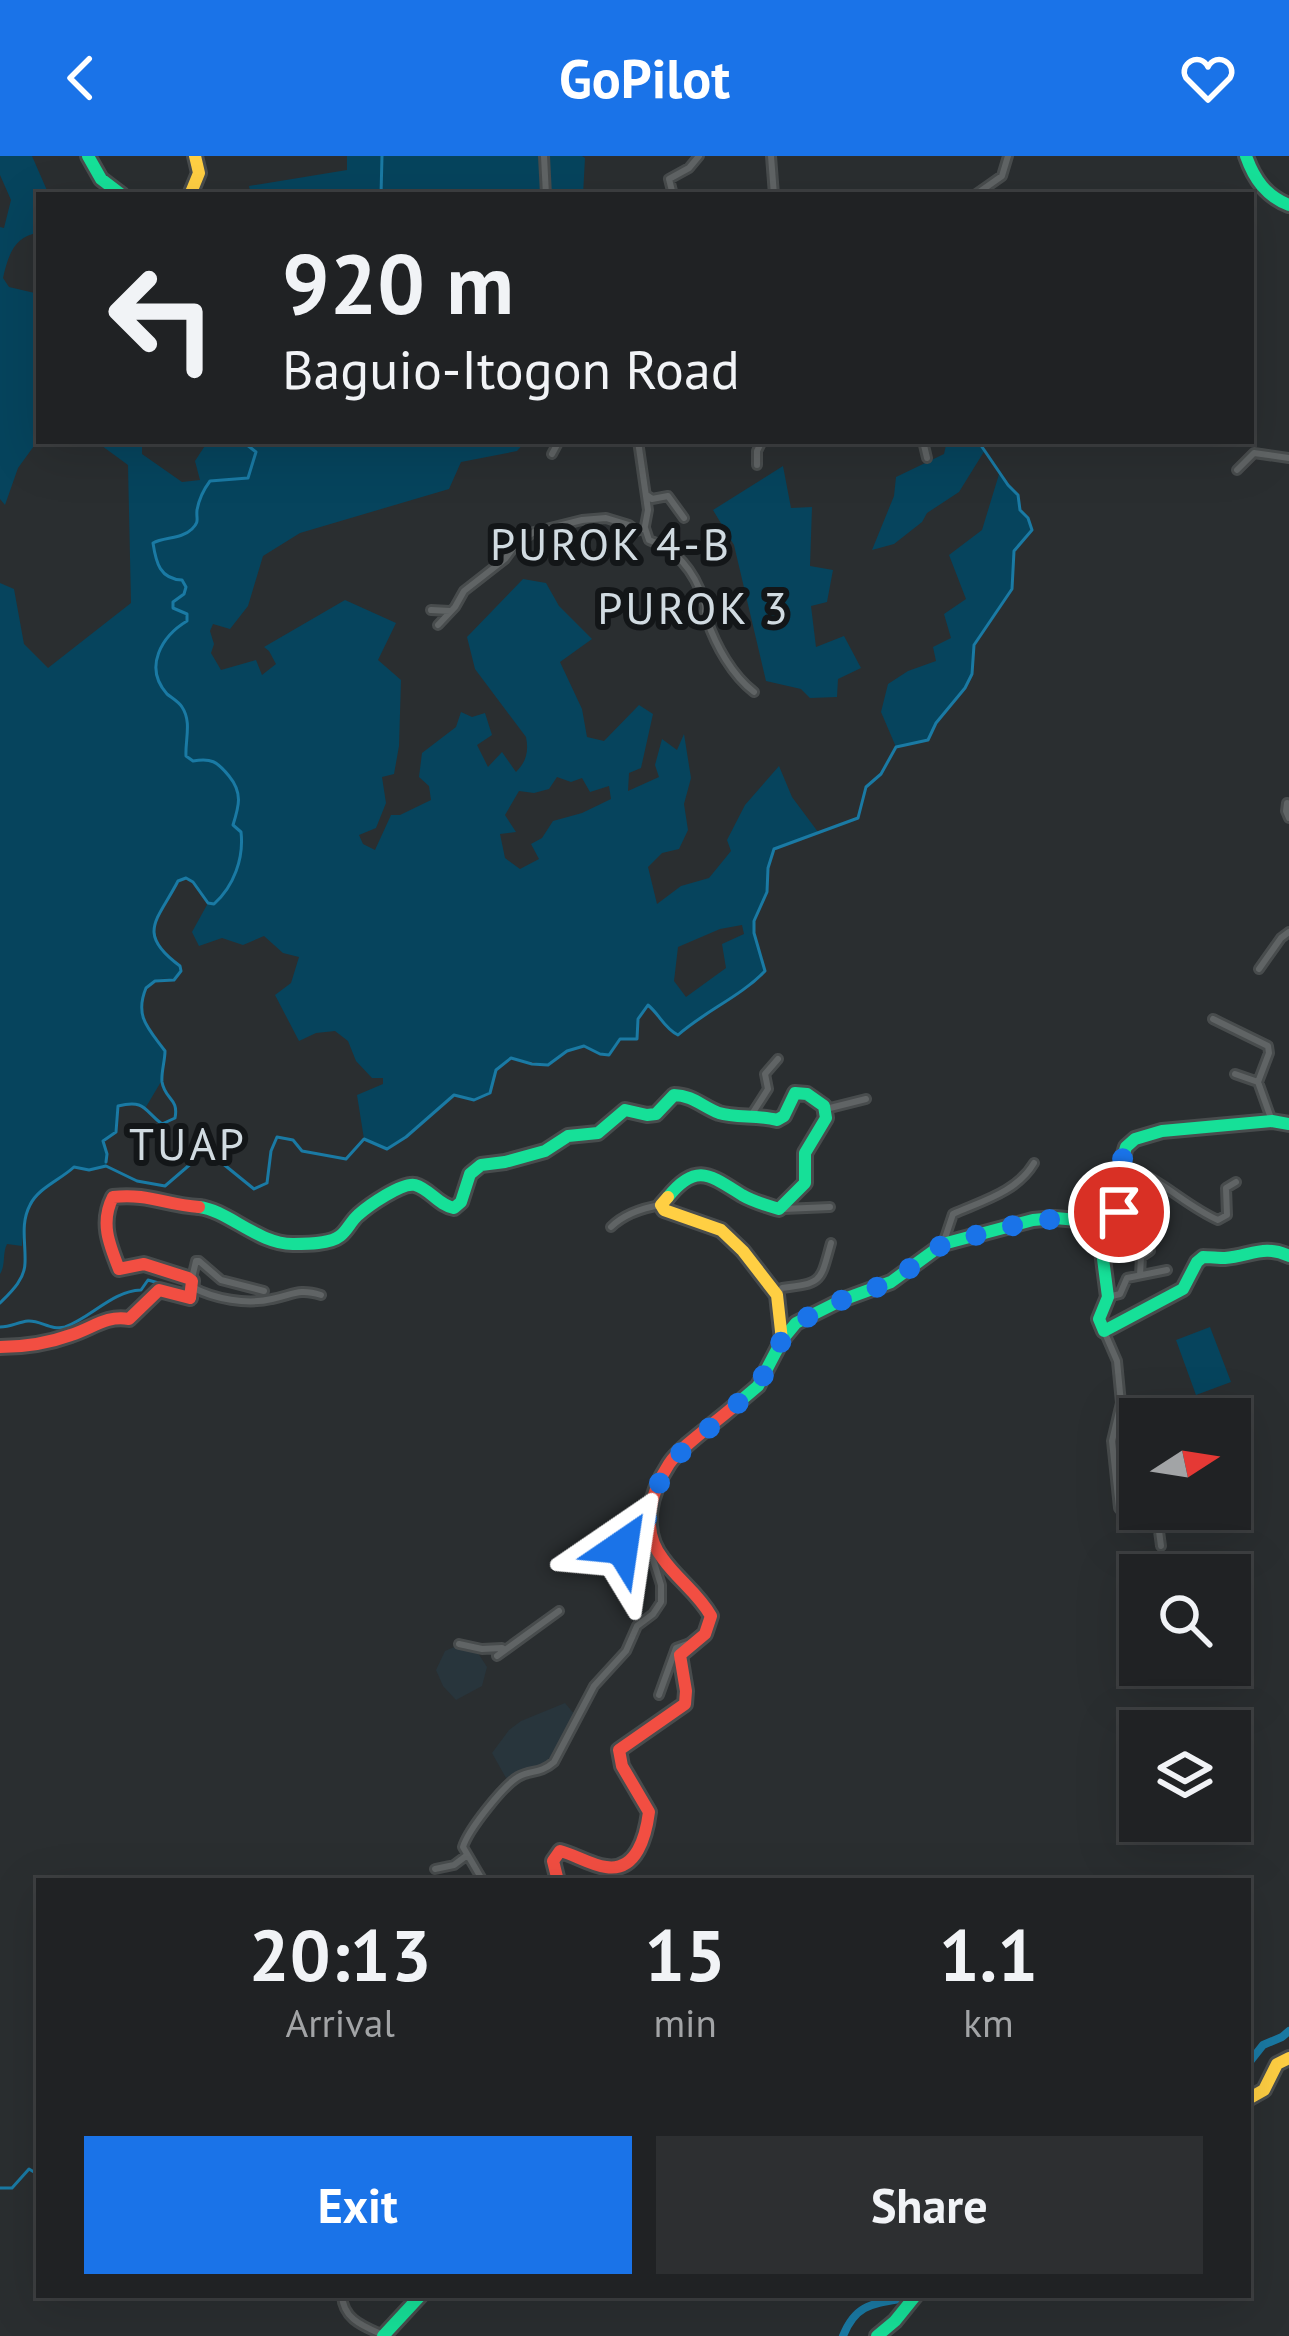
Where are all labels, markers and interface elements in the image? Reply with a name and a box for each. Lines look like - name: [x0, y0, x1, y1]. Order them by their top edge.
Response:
- text: GoPilot: [559, 43, 730, 113]
- icon: back: [48, 45, 114, 111]
- icon: heart: [1175, 45, 1241, 111]
- text: 920 m: [282, 228, 514, 337]
- icon: left: [84, 240, 240, 396]
- text: Baguio-Itogon Road: [282, 334, 740, 404]
- district label: PUROK 4-B: [490, 514, 732, 572]
- district label: PUROK 3: [597, 578, 791, 636]
- district label: TUAP: [129, 1114, 247, 1172]
- pin: [1068, 1161, 1170, 1263]
- icon: arrive: [1086, 1179, 1152, 1245]
- north arrow: [1119, 1398, 1251, 1530]
- map controls: [1119, 1398, 1251, 1842]
- position arrow: [559, 1484, 685, 1610]
- button: search: [1119, 1554, 1251, 1686]
- button: layers: [1119, 1710, 1251, 1842]
- text: 20:13: [249, 1908, 431, 2001]
- text: 15: [644, 1908, 726, 2001]
- text: 1.1: [939, 1908, 1038, 2001]
- text: Arrival: [285, 1997, 395, 2048]
- text: min: [653, 1997, 717, 2048]
- text: km: [963, 1997, 1014, 2048]
- button: Exit: [84, 2136, 632, 2274]
- button: Share: [656, 2136, 1203, 2274]

